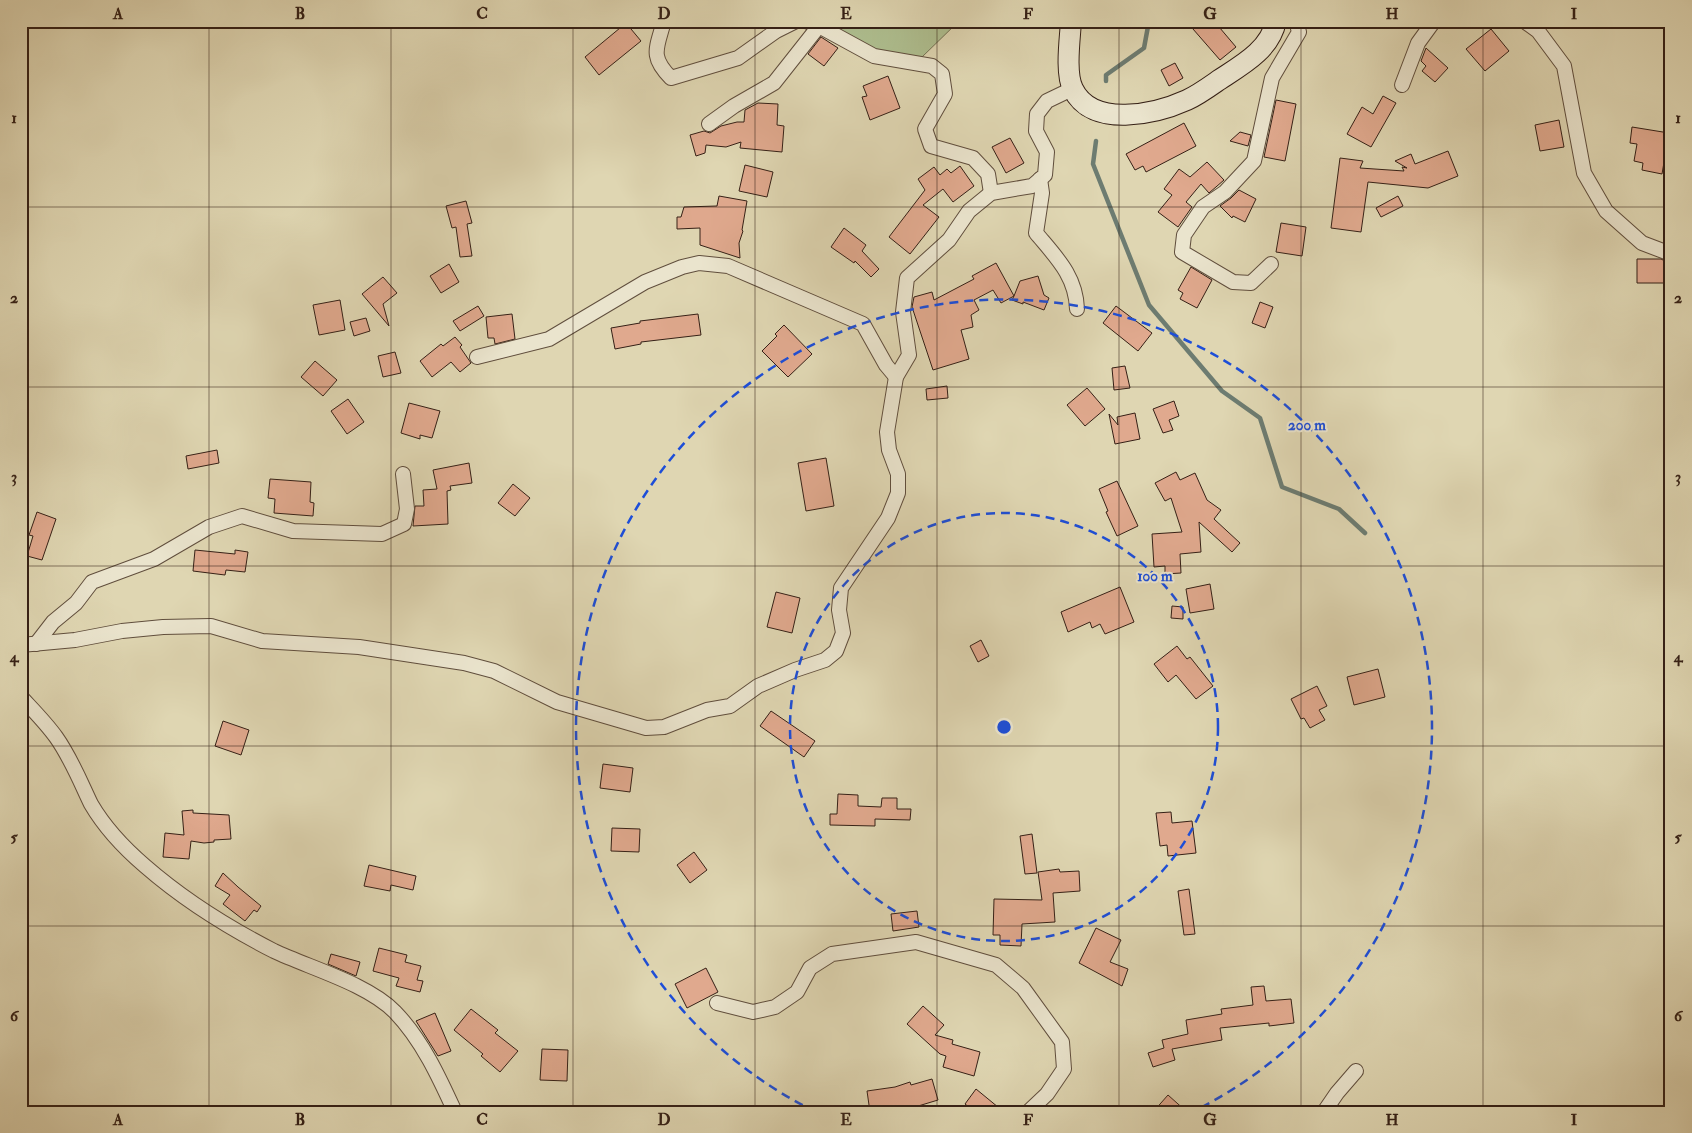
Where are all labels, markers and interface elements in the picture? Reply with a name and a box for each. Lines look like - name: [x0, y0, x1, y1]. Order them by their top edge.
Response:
- text: A: [112, 4, 124, 24]
- text: B: [295, 4, 305, 24]
- text: C: [476, 4, 488, 24]
- text: D: [657, 4, 671, 24]
- text: E: [840, 4, 852, 24]
- text: F: [1023, 4, 1033, 24]
- text: G: [1203, 4, 1217, 24]
- text: H: [1385, 4, 1399, 24]
- text: I: [1571, 4, 1578, 24]
- text: 1: [11, 108, 17, 128]
- text: 1: [1675, 108, 1681, 128]
- text: 2: [10, 288, 18, 308]
- text: 2: [1674, 288, 1682, 308]
- text: 200 m: [1288, 416, 1326, 435]
- text: 3: [11, 467, 17, 487]
- text: 3: [1675, 467, 1681, 487]
- text: 100 m: [1137, 567, 1173, 586]
- text: 4: [9, 647, 20, 667]
- text: 4: [1673, 647, 1684, 667]
- centre of rings: [995, 718, 1013, 736]
- text: 5: [10, 827, 18, 847]
- text: 5: [1674, 827, 1682, 847]
- text: 6: [10, 1006, 20, 1026]
- text: 6: [1674, 1006, 1684, 1026]
- text: A: [112, 1110, 124, 1130]
- text: B: [295, 1110, 305, 1130]
- text: C: [476, 1110, 488, 1130]
- text: D: [657, 1110, 671, 1130]
- text: E: [840, 1110, 852, 1130]
- text: F: [1023, 1110, 1033, 1130]
- text: G: [1203, 1110, 1217, 1130]
- text: H: [1385, 1110, 1399, 1130]
- text: I: [1571, 1110, 1578, 1130]

